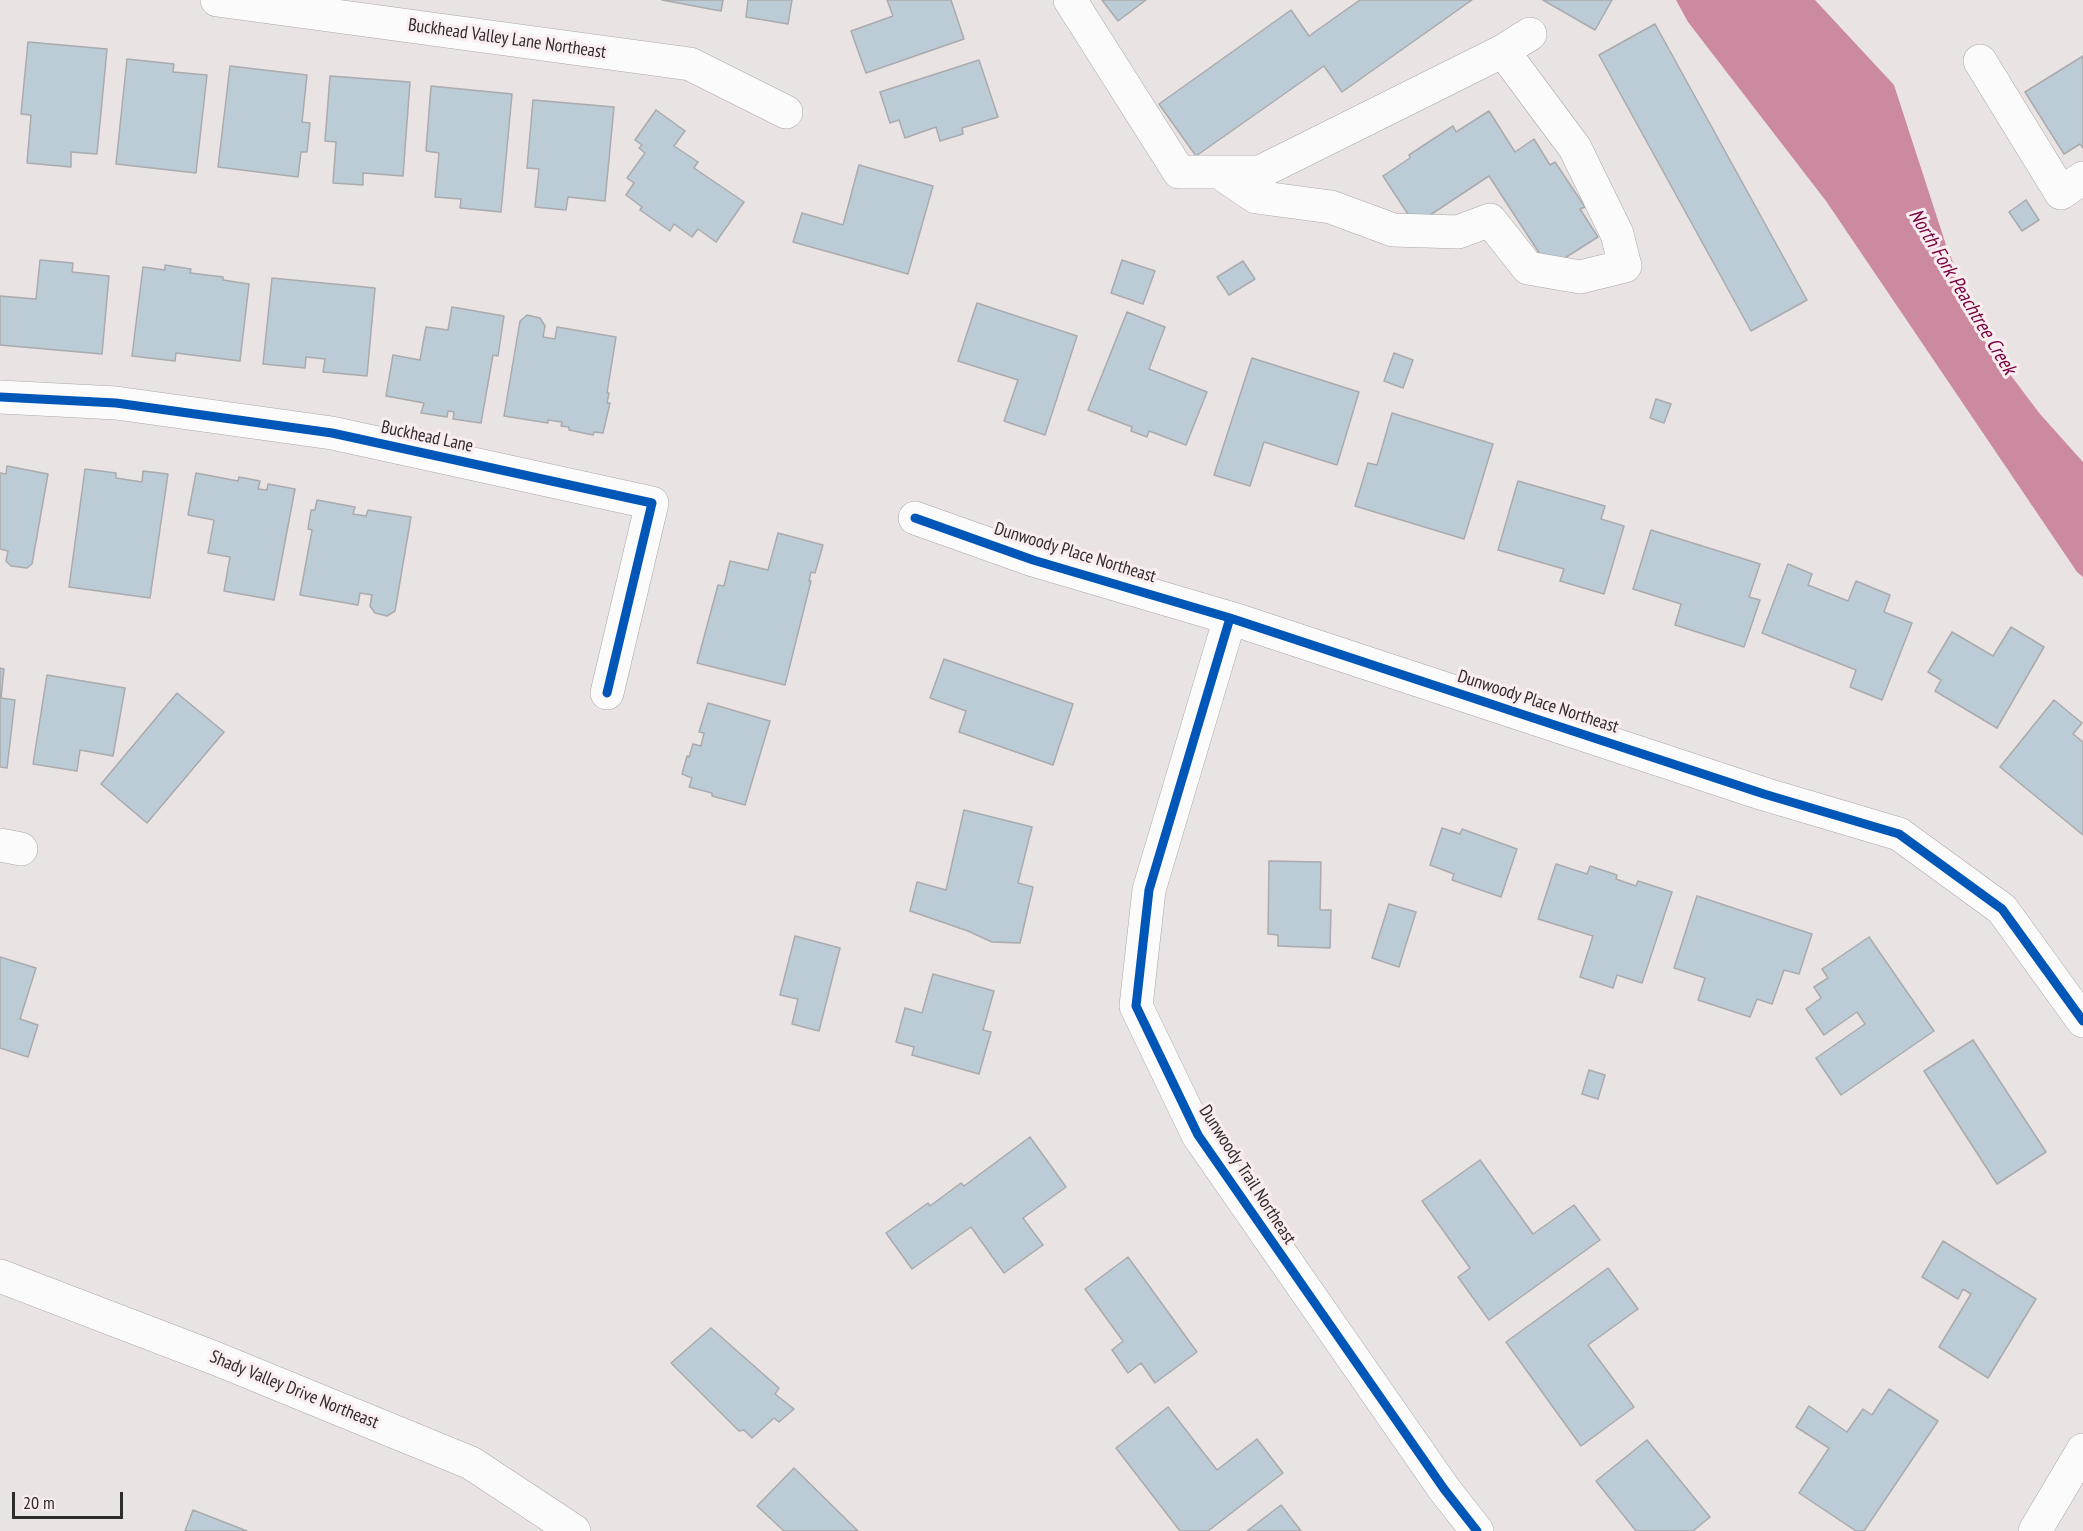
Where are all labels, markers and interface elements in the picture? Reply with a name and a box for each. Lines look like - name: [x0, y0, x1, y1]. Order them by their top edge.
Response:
- street label: Buckhead Valley Lane Northeast: [407, 14, 607, 64]
- water label: North Fork Peachtree Creek: [1903, 205, 2021, 379]
- street label: Buckhead Lane: [379, 417, 475, 457]
- street label: Dunwoody Place Northeast: [992, 518, 1158, 588]
- street label: Dunwoody Place Northeast: [1455, 666, 1621, 738]
- street label: Dunwoody Trail Northeast: [1194, 1101, 1300, 1249]
- street label: Shady Valley Drive Northeast: [207, 1346, 381, 1434]
- scale bar: [15, 1480, 126, 1518]
- text: 20 m: [23, 1491, 55, 1514]

